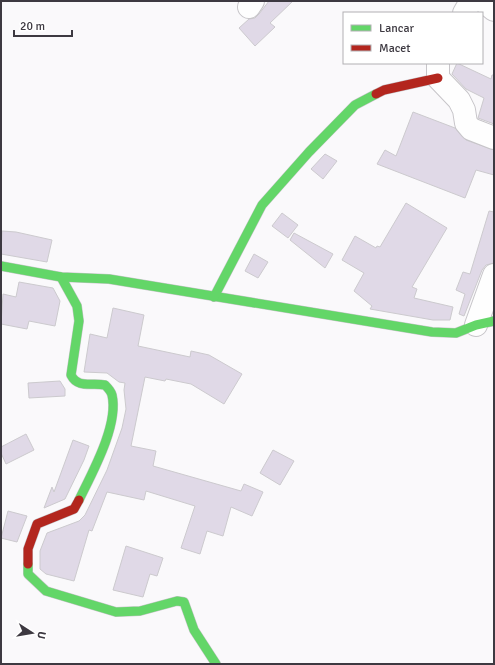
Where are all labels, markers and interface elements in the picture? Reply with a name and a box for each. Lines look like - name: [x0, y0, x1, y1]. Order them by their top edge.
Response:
- scale bar: [14, 12, 72, 38]
- legend: [343, 12, 483, 64]
- text: 20 m: [20, 19, 45, 34]
- text: Lancar: [379, 21, 415, 36]
- text: Macet: [379, 41, 411, 56]
- north arrow: [12, 613, 52, 653]
- text: U: [34, 630, 48, 640]

